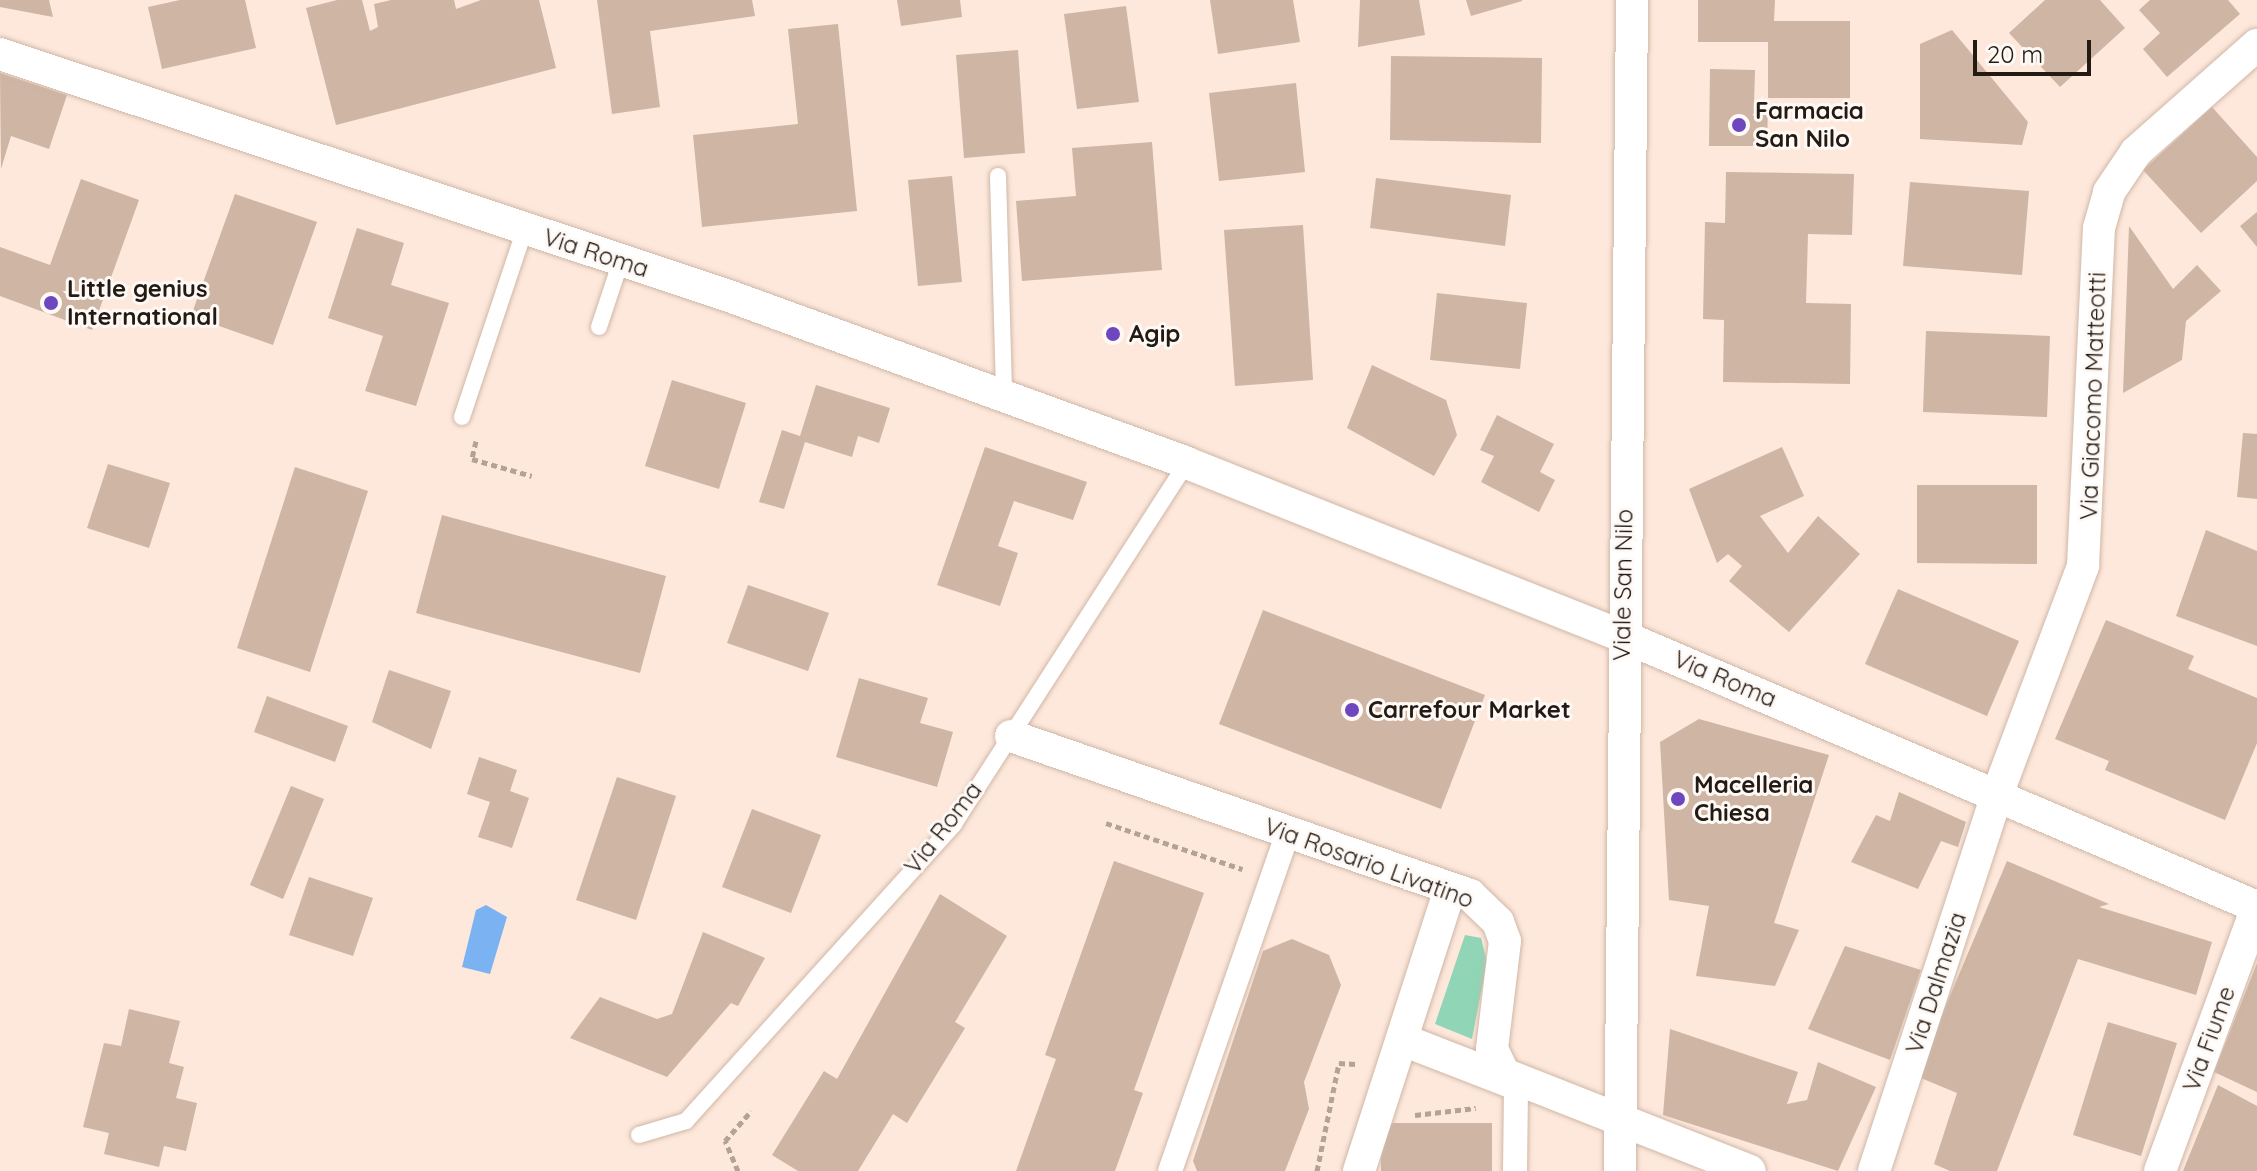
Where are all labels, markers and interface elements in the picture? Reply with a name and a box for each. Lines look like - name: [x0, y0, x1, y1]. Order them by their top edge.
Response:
- scale bar: [1977, 24, 2095, 74]
- text: 20 m: [1987, 39, 2043, 69]
- place label: Farmacia San Nilo: [1755, 97, 1864, 153]
- marker: Farmacia San Nilo: [1730, 116, 1748, 134]
- street label: Via Roma: [540, 222, 652, 284]
- street label: Via Giacomo Matteotti: [2074, 271, 2112, 521]
- place label: Little genius International: [67, 275, 218, 331]
- marker: Little genius International: [42, 294, 60, 312]
- place label: Agip: [1129, 320, 1180, 348]
- marker: Agip: [1104, 325, 1122, 343]
- street label: Viale San Nilo: [1607, 509, 1639, 661]
- street label: Via Roma: [1669, 644, 1781, 714]
- place label: Carrefour Market: [1368, 696, 1571, 724]
- marker: Carrefour Market: [1343, 701, 1361, 719]
- place label: Macelleria Chiesa: [1694, 771, 1813, 827]
- street label: Via Roma: [898, 776, 988, 880]
- marker: Macelleria Chiesa: [1669, 790, 1687, 808]
- street label: Via Rosario Livatino: [1260, 812, 1478, 914]
- street label: Via Dalmazia: [1900, 909, 1972, 1057]
- street label: Via Fiume: [2177, 982, 2241, 1096]

